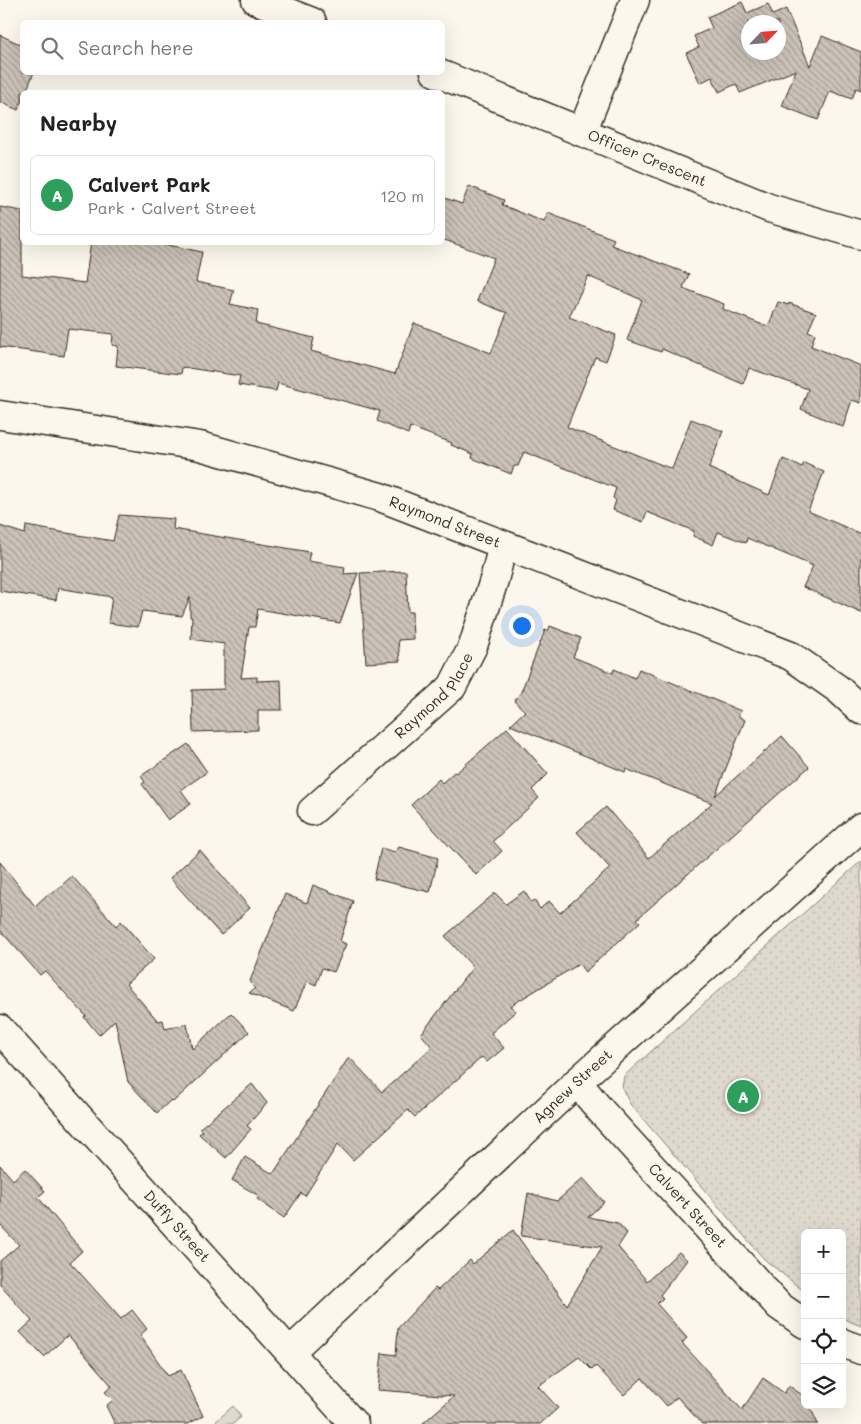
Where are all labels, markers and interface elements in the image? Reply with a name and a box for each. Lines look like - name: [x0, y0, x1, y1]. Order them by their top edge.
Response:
- north arrow: [741, 15, 786, 60]
- search box: [20, 20, 445, 75]
- icon: search: [38, 34, 66, 62]
- text: Search here: [78, 35, 194, 60]
- text: Nearby: [40, 109, 117, 136]
- street label: Officer Crescent: [585, 124, 710, 191]
- text: Calvert Park: [88, 172, 210, 197]
- text: A: [51, 185, 63, 206]
- text: 120 m: [380, 185, 424, 206]
- text: Park · Calvert Street: [88, 197, 256, 218]
- street label: Raymond Street: [387, 491, 504, 552]
- your location: [509, 613, 535, 639]
- street label: Raymond Place: [390, 649, 477, 742]
- street label: Agnew Street: [528, 1044, 616, 1127]
- pin: A: [727, 1077, 759, 1115]
- street label: Calvert Street: [645, 1159, 732, 1252]
- street label: Duffy Street: [140, 1185, 215, 1266]
- map controls: [801, 1229, 846, 1409]
- button: +: [801, 1229, 846, 1274]
- button: −: [801, 1274, 846, 1319]
- button: locate: [801, 1319, 846, 1364]
- button: layers: [801, 1364, 846, 1409]

